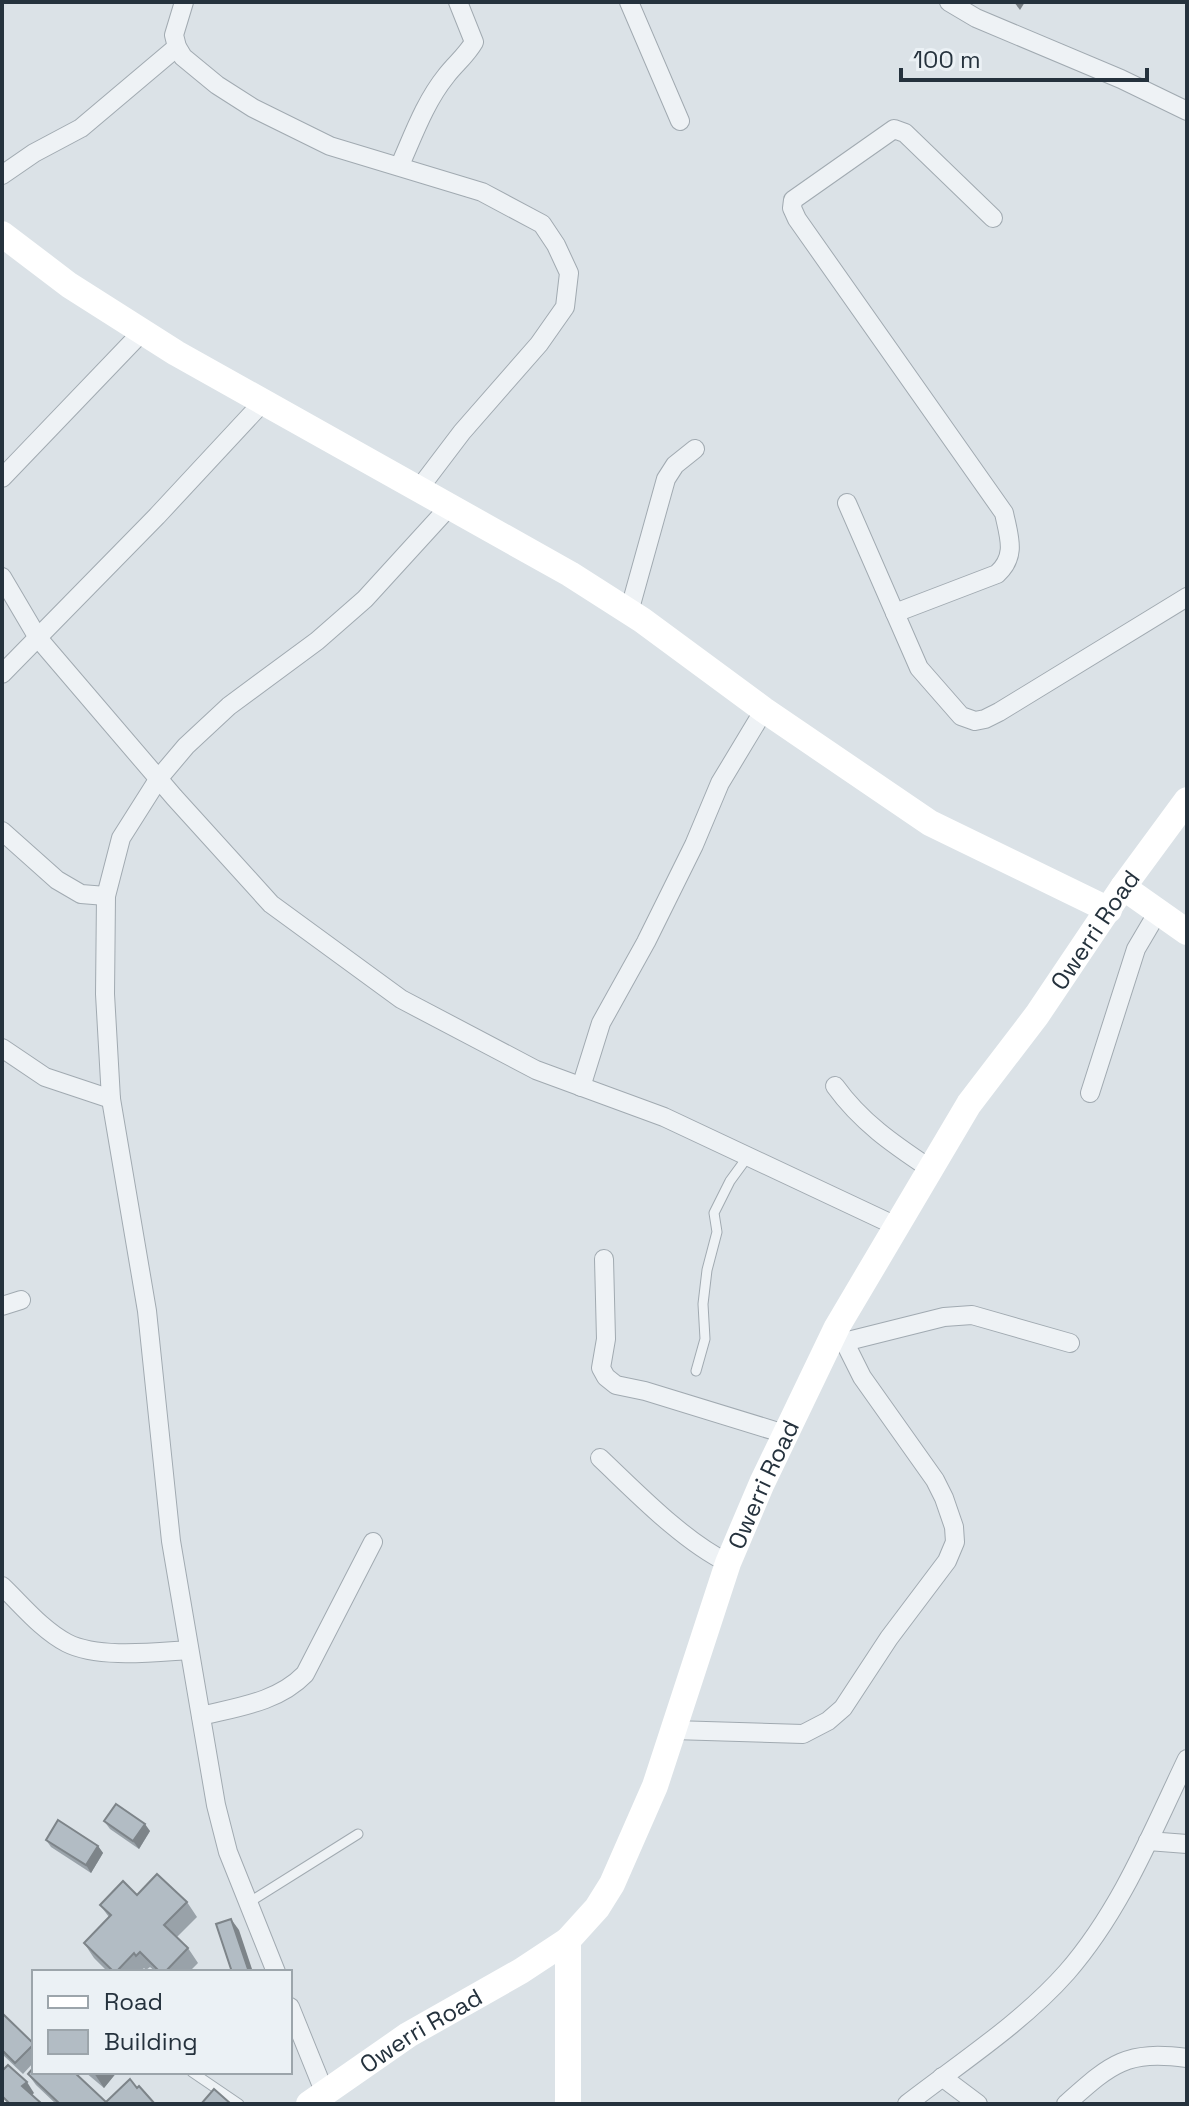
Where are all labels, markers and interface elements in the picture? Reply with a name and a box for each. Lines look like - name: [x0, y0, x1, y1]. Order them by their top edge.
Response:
- scale bar: [901, 32, 1147, 82]
- text: 100 m: [913, 44, 981, 75]
- street label: Owerri Road: [1043, 863, 1146, 996]
- street label: Owerri Road: [720, 1415, 806, 1554]
- legend: [32, 1970, 292, 2074]
- street label: Owerri Road: [353, 1981, 487, 2080]
- text: Road: [104, 1986, 163, 2017]
- text: Building: [104, 2026, 198, 2057]

